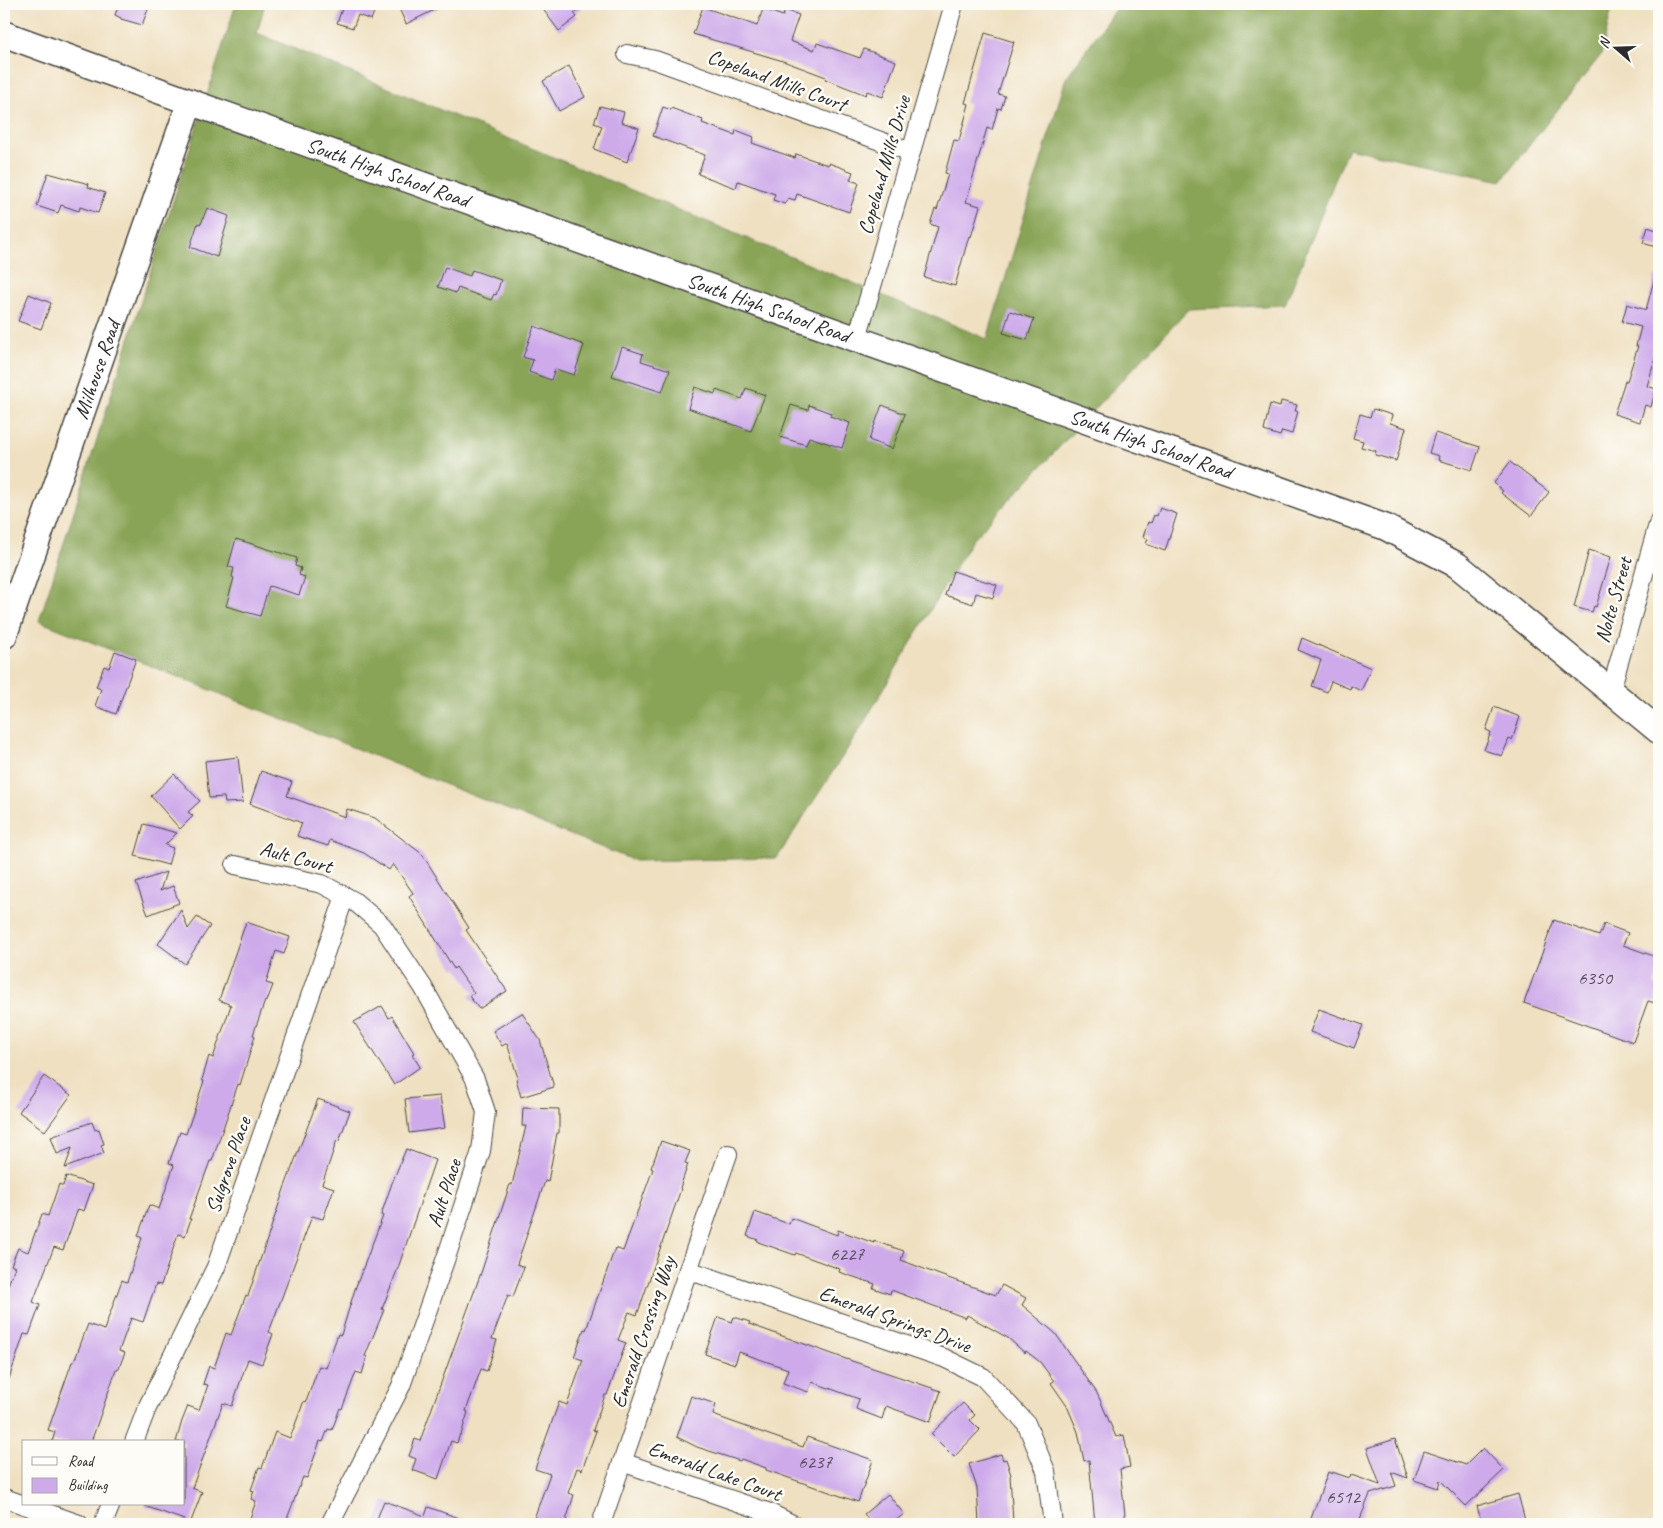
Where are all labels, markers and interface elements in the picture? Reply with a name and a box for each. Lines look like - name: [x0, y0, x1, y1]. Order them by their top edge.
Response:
- north arrow: [1590, 22, 1640, 72]
- text: N: [1595, 35, 1615, 51]
- street label: Copeland Mills Court: [704, 43, 853, 118]
- street label: Copeland Mills Drive: [852, 92, 917, 237]
- street label: South High School Road: [303, 131, 476, 214]
- street label: South High School Road: [684, 267, 857, 350]
- street label: Milhouse Road: [68, 314, 127, 422]
- street label: South High School Road: [1066, 403, 1239, 486]
- street label: Nolte Street: [1588, 552, 1638, 646]
- street label: Ault Court: [257, 835, 337, 880]
- house number: 6350: [1578, 966, 1614, 990]
- street label: Sulgrove Place: [199, 1113, 257, 1216]
- street label: Ault Place: [421, 1155, 468, 1230]
- house number: 6227: [830, 1242, 866, 1266]
- street label: Emerald Crossing Way: [605, 1251, 682, 1411]
- street label: Emerald Springs Drive: [816, 1280, 975, 1359]
- street label: Emerald Lake Court: [645, 1435, 787, 1508]
- legend: [22, 1440, 185, 1506]
- house number: 6237: [798, 1450, 834, 1474]
- text: Road: [68, 1452, 95, 1471]
- text: Building: [68, 1476, 108, 1495]
- house number: 6512: [1326, 1485, 1362, 1509]

